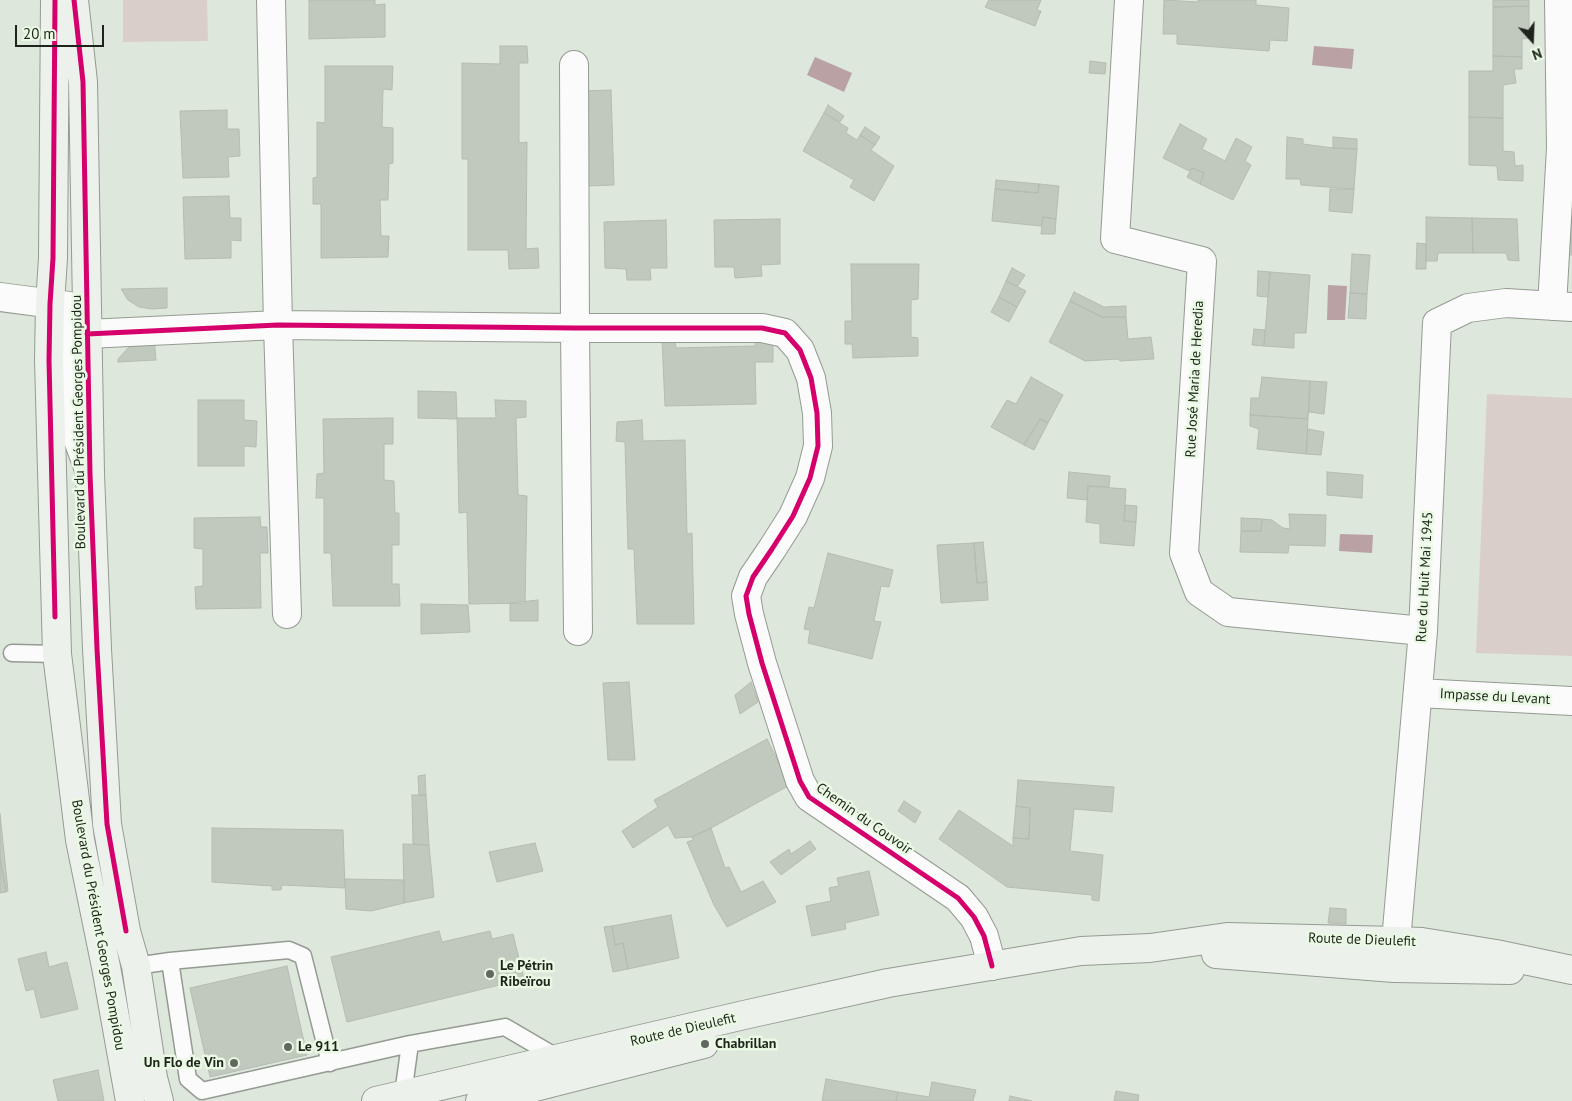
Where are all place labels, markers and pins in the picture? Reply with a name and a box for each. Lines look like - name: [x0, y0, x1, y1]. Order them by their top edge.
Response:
- place label: Le Pétrin Ribeïrou: [500, 958, 553, 990]
- marker: Le Pétrin Ribeïrou: [484, 968, 496, 980]
- place label: Chabrillan: [715, 1036, 776, 1052]
- marker: Chabrillan: [699, 1038, 711, 1050]
- place label: Le 911: [298, 1039, 339, 1055]
- marker: Le 911: [282, 1041, 294, 1053]
- place label: Un Flo de Vin: [144, 1055, 224, 1071]
- marker: Un Flo de Vin: [228, 1057, 240, 1069]

